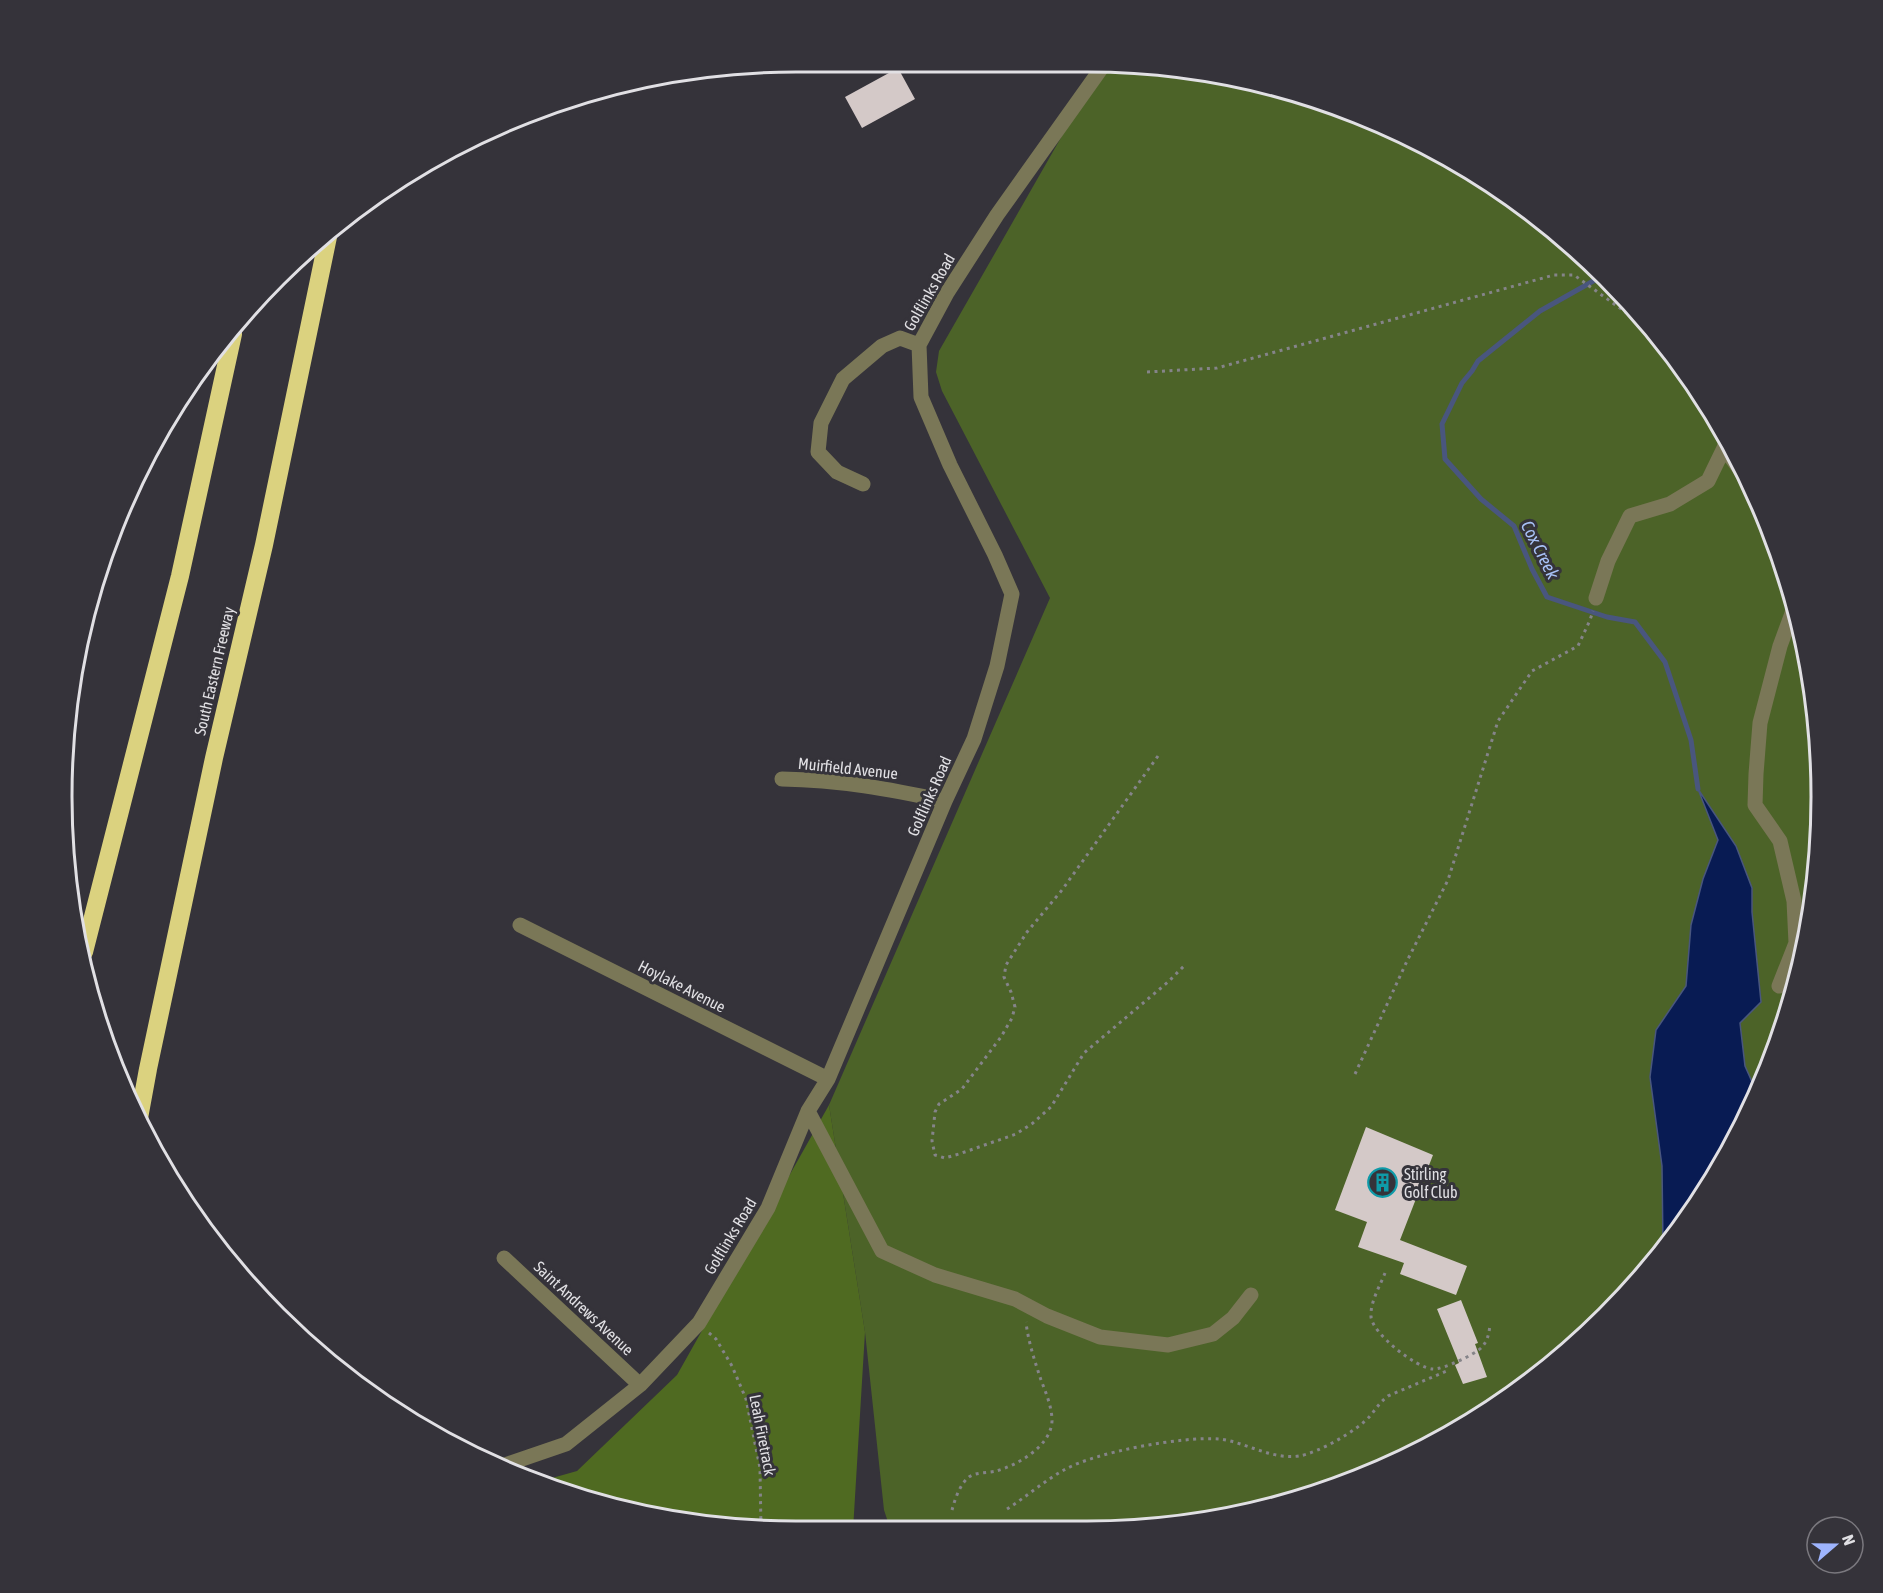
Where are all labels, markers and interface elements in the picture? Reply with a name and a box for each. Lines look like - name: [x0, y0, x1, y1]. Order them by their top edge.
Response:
- street label: Golflinks Road: [900, 250, 958, 334]
- water label: Cox Creek: [1517, 517, 1565, 584]
- street label: South Eastern Freeway: [190, 605, 239, 737]
- street label: Golflinks Road: [903, 753, 955, 839]
- street label: Muirfield Avenue: [797, 754, 899, 782]
- street label: Hoylake Avenue: [635, 956, 729, 1017]
- place label: Stirling Golf Club: [1404, 1165, 1458, 1201]
- building icon: Stirling Golf Club: [1367, 1167, 1399, 1199]
- street label: Golflinks Road: [700, 1195, 760, 1277]
- street label: Saint Andrews Avenue: [531, 1257, 637, 1359]
- street label: Leah Firetrack: [746, 1393, 780, 1477]
- north arrow: [1805, 1515, 1865, 1575]
- text: N: [1839, 1532, 1859, 1547]

